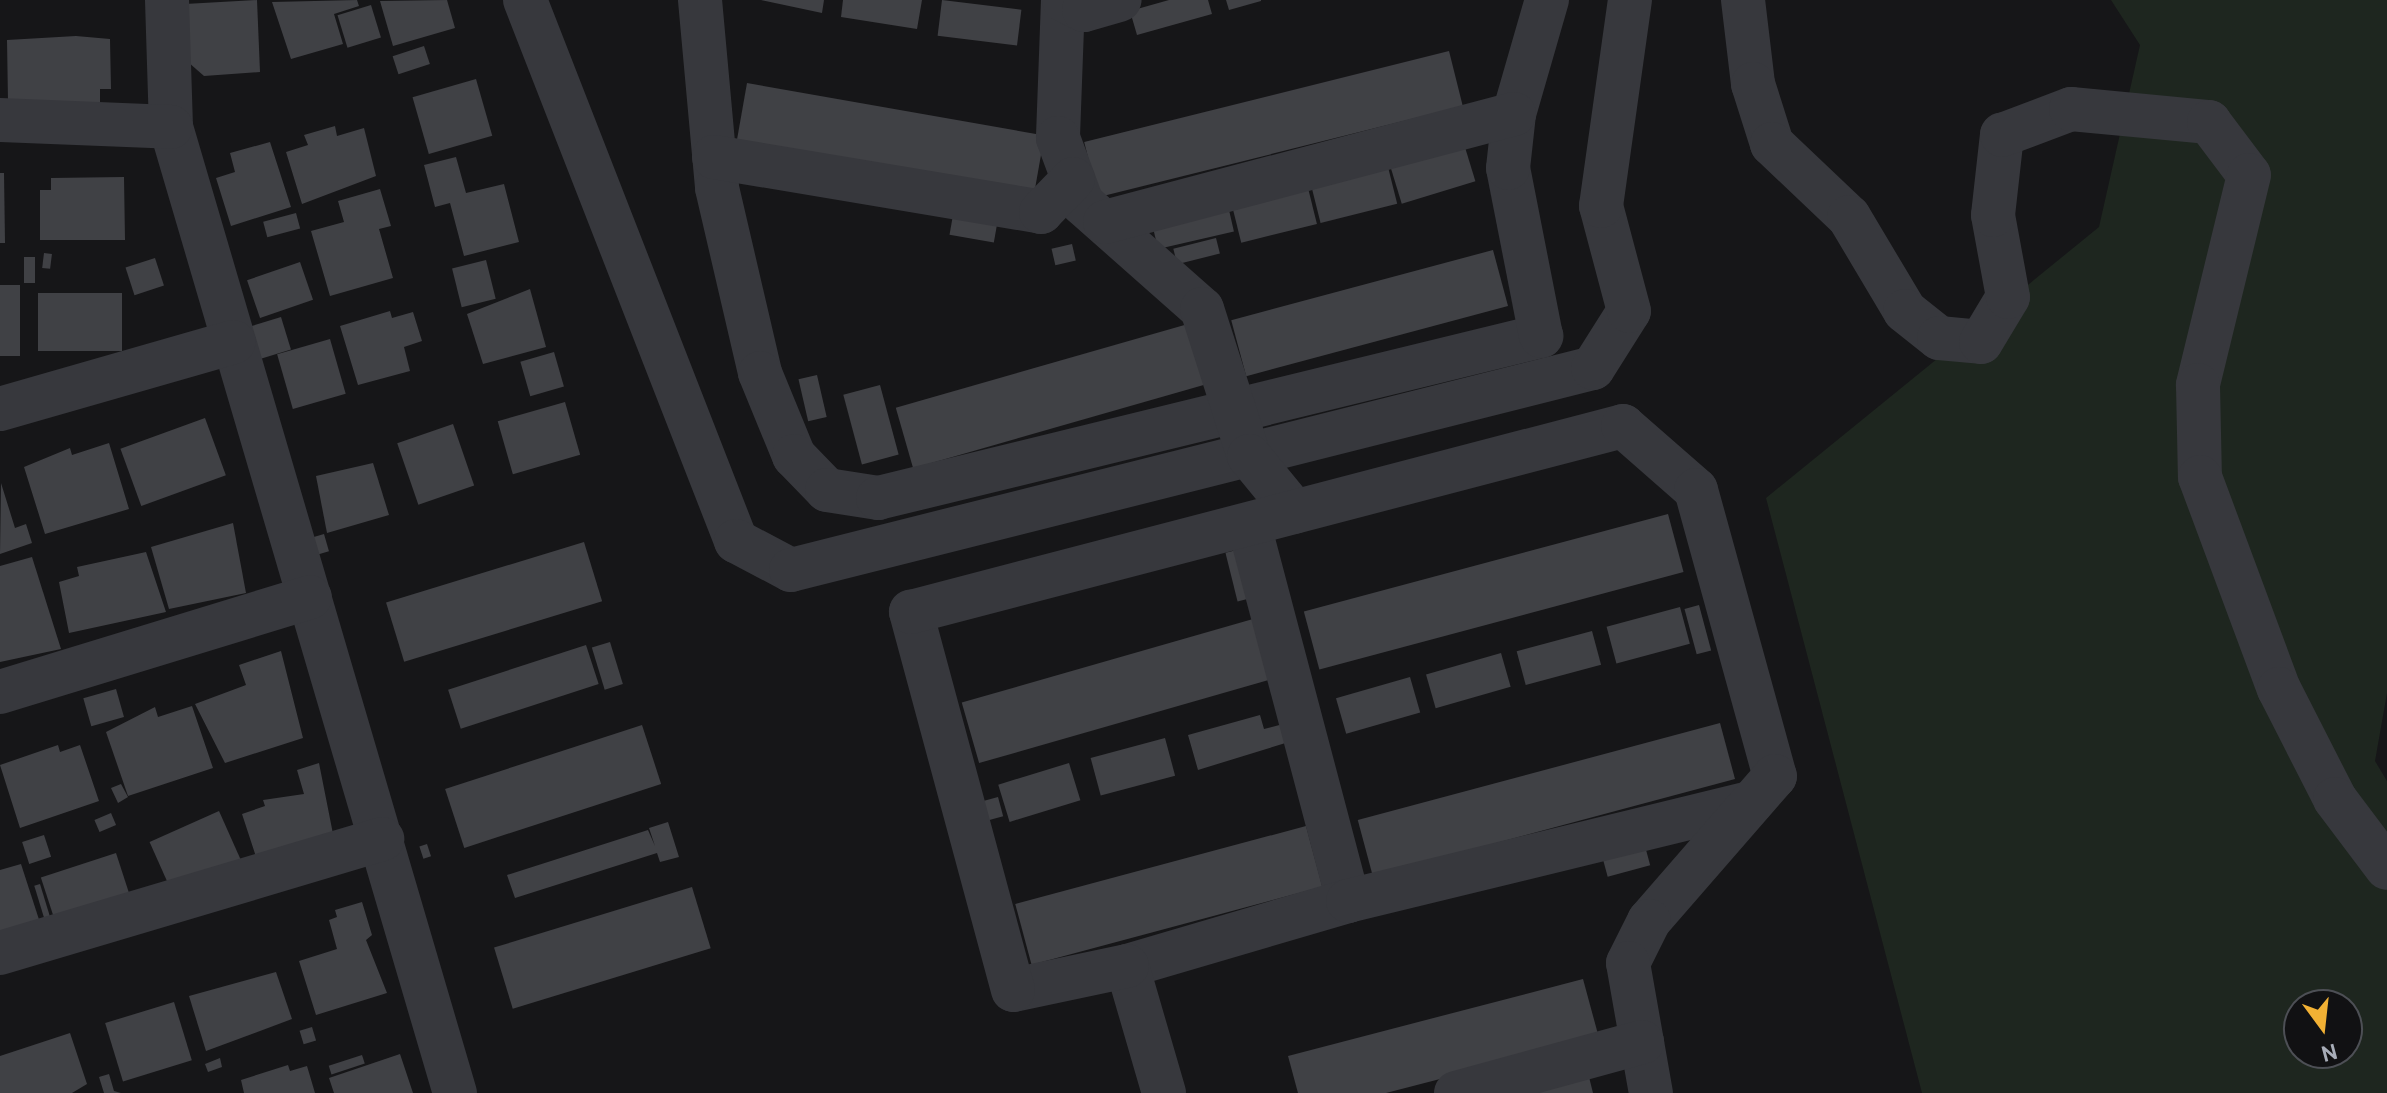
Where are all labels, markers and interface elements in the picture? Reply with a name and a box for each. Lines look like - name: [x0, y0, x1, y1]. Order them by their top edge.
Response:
- north arrow: [2283, 989, 2363, 1069]
- text: N: [2318, 1036, 2340, 1066]

